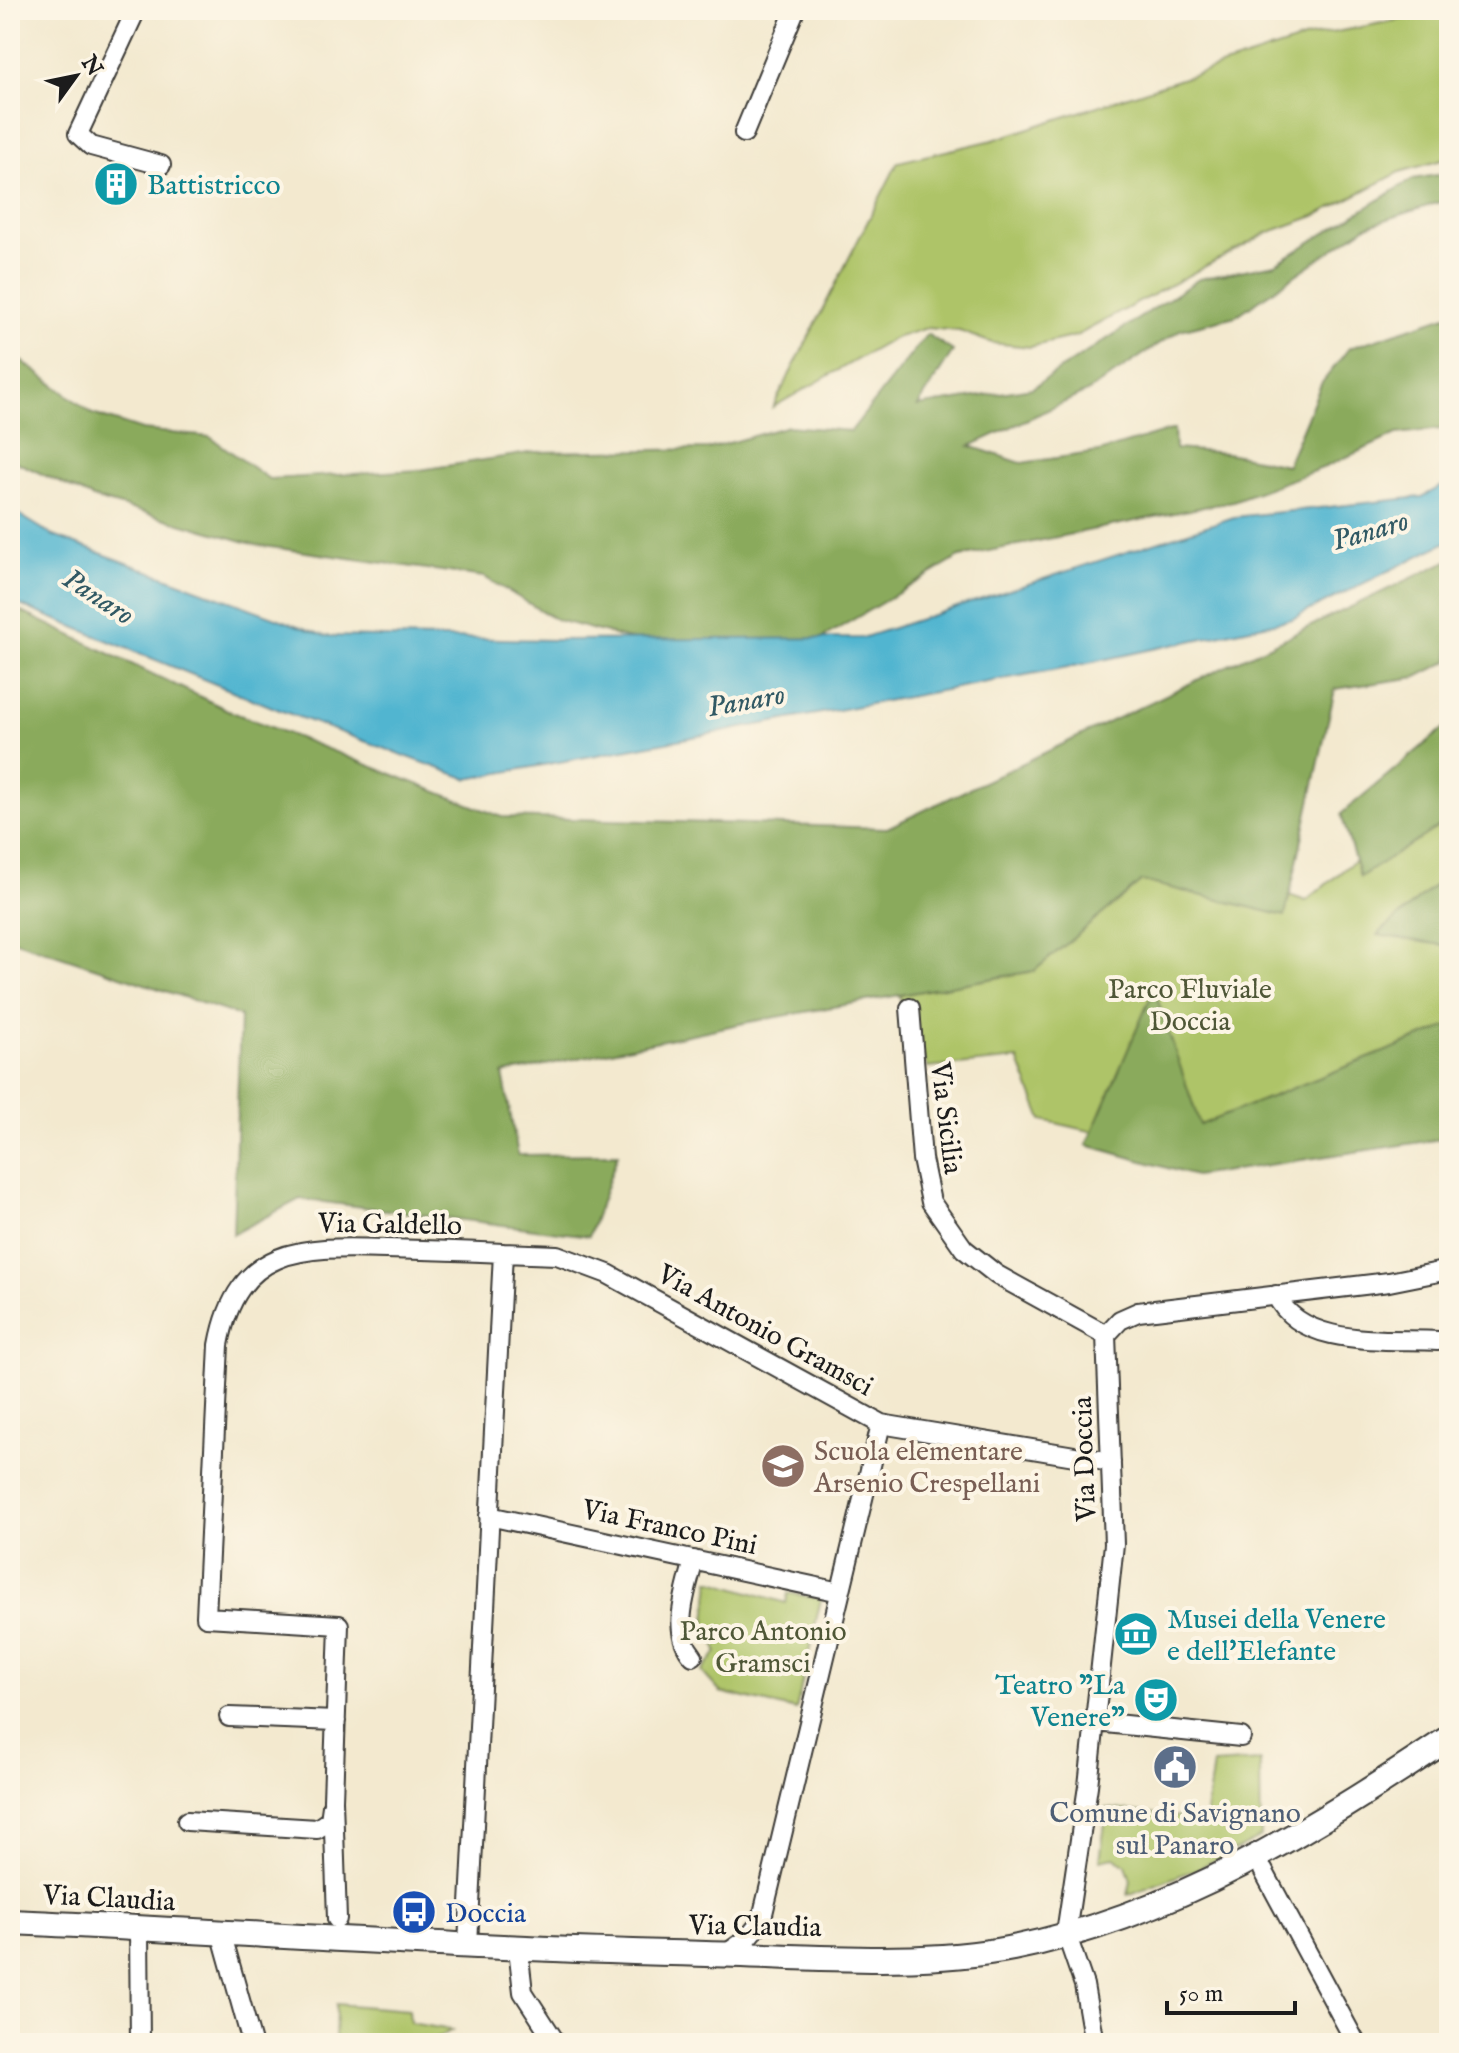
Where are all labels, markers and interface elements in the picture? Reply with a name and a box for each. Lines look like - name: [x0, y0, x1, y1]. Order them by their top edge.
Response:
- north arrow: [36, 36, 116, 116]
- text: N: [74, 50, 108, 82]
- building icon: Battistricco: [92, 160, 140, 208]
- place label: Battistricco: [147, 169, 281, 204]
- water label: Panaro: [1328, 503, 1413, 561]
- water label: Panaro: [55, 560, 141, 635]
- water label: Panaro: [705, 676, 788, 727]
- park label: Parco Fluviale Doccia: [1108, 973, 1272, 1040]
- street label: Via Sicilia: [921, 1059, 970, 1177]
- street label: Via Galdello: [317, 1207, 462, 1244]
- street label: Via Antonio Gramsci: [650, 1257, 879, 1405]
- street label: Via Doccia: [1066, 1395, 1105, 1523]
- place label: Scuola elementare Arsenio Crespellani: [813, 1435, 1040, 1502]
- school or university icon: Scuola elementare Arsenio Crespellani: [759, 1442, 807, 1490]
- street label: Via Franco Pini: [578, 1493, 760, 1564]
- place label: Musei della Venere e dell'Elefante: [1167, 1603, 1386, 1670]
- museum icon: Musei della Venere e dell'Elefante: [1112, 1610, 1160, 1658]
- park label: Parco Antonio Gramsci: [679, 1615, 847, 1682]
- place label: Teatro "La Venere": [995, 1669, 1126, 1736]
- theatre icon: Teatro "La Venere": [1132, 1676, 1180, 1724]
- public building icon: Comune di Savignano sul Panaro: [1151, 1743, 1199, 1791]
- place label: Comune di Savignano sul Panaro: [1049, 1797, 1301, 1864]
- street label: Via Claudia: [41, 1878, 177, 1920]
- bus stop icon: Doccia: [390, 1888, 438, 1936]
- place label: Doccia: [445, 1897, 527, 1932]
- street label: Via Claudia: [687, 1909, 823, 1946]
- scale bar: [1167, 1965, 1295, 2015]
- text: 50 m: [1179, 1979, 1223, 2010]

